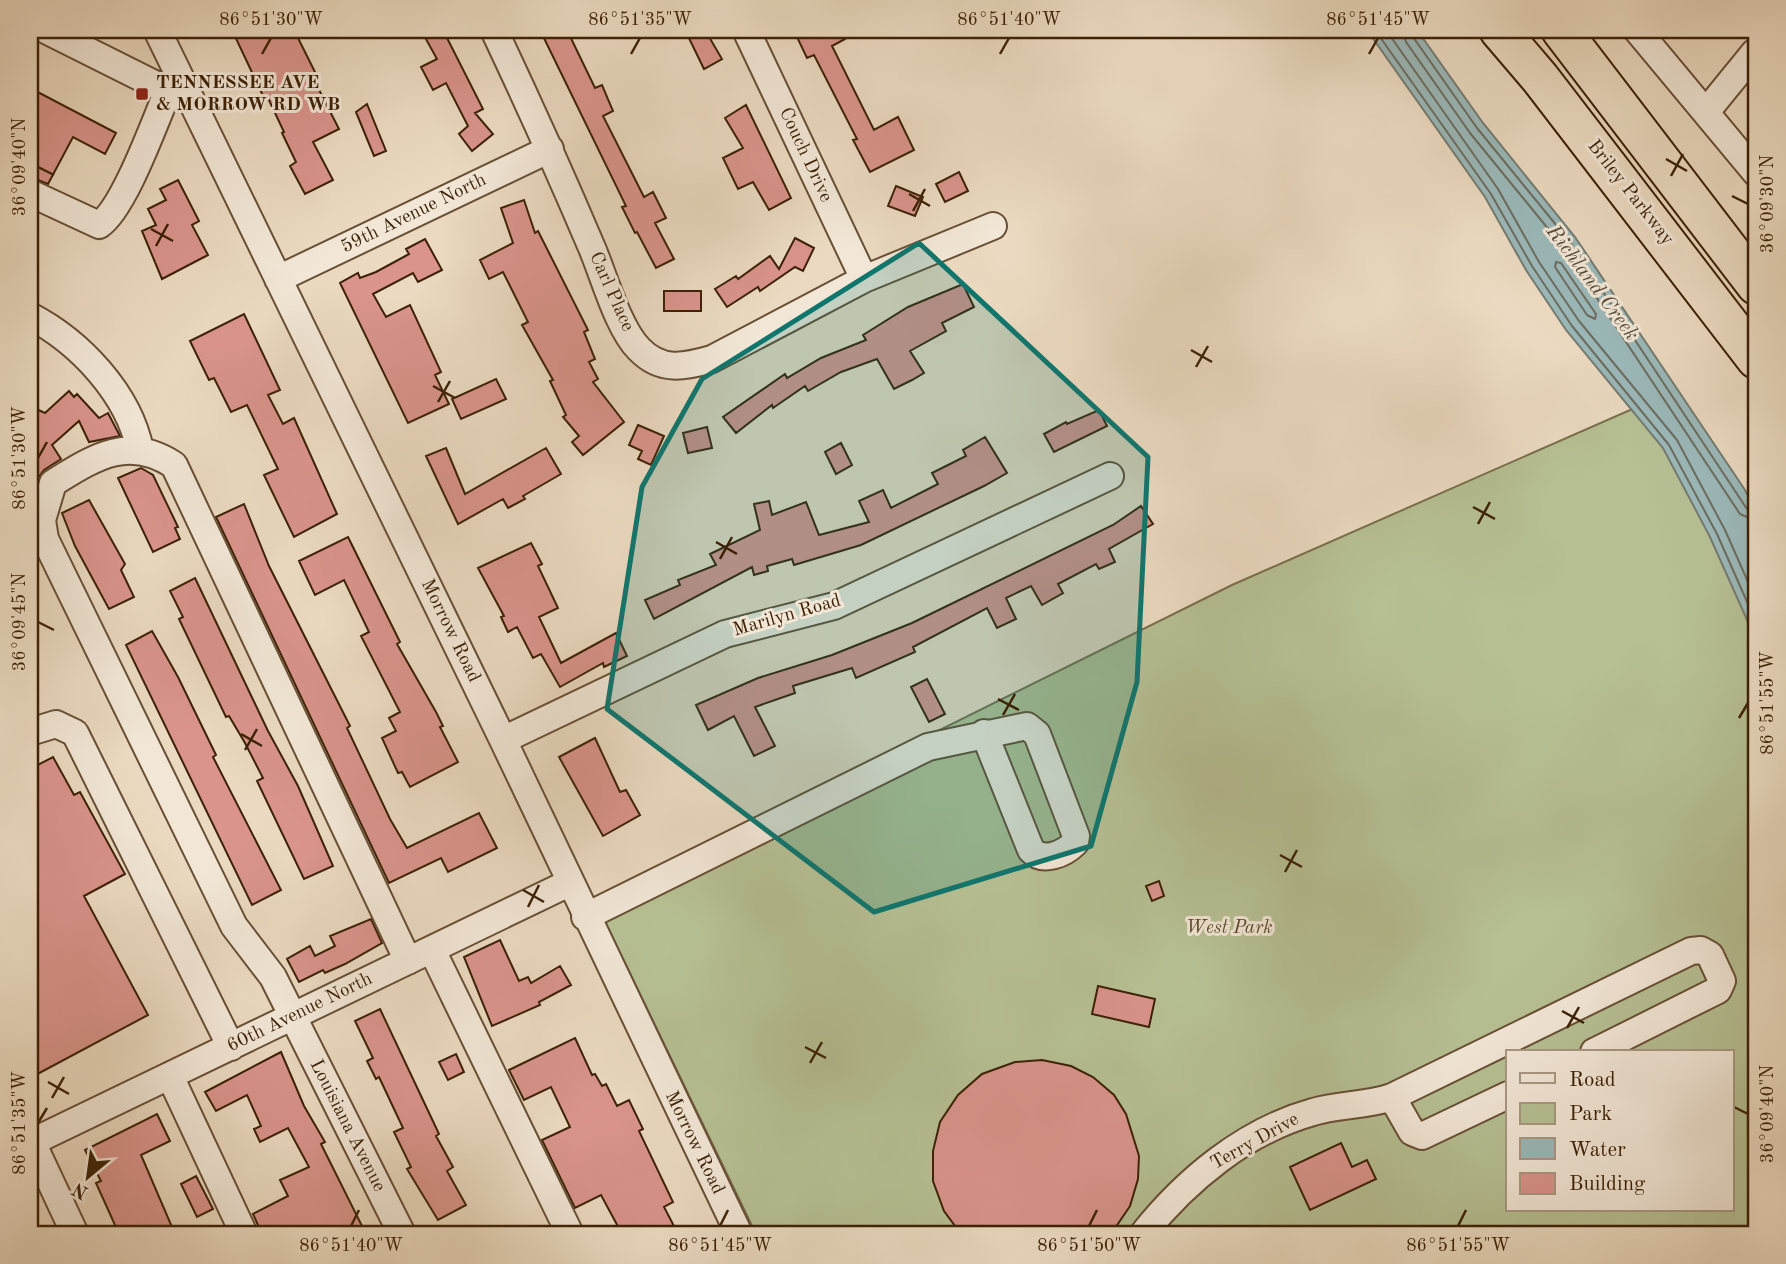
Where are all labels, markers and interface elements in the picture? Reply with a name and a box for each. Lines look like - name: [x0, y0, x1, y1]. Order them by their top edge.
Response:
- text: 86°51'30"W: [219, 11, 323, 29]
- text: 86°51'35"W: [588, 11, 692, 29]
- text: 86°51'40"W: [957, 11, 1061, 29]
- text: 86°51'45"W: [1326, 11, 1430, 29]
- place label: TENNESSEE AVE & MORROW RD WB: [156, 74, 340, 115]
- marker: TENNESSEE AVE & MORROW RD WB: [134, 86, 150, 102]
- street label: Couch Drive: [775, 105, 835, 205]
- text: 36°09'40"N: [11, 118, 29, 216]
- street label: Briley Parkway: [1583, 137, 1677, 249]
- text: 36°09'30"N: [1759, 155, 1777, 253]
- street label: 59th Avenue North: [338, 171, 490, 257]
- water label: Richland Creek: [1541, 220, 1642, 345]
- street label: Carl Place: [585, 249, 637, 335]
- text: 86°51'30"W: [11, 406, 29, 510]
- text: 36°09'45"N: [11, 573, 29, 671]
- street label: Morrow Road: [417, 576, 483, 686]
- street label: Marilyn Road: [731, 592, 843, 640]
- text: 86°51'55"W: [1759, 651, 1777, 755]
- park label: West Park: [1186, 919, 1272, 938]
- street label: 60th Avenue North: [224, 970, 376, 1056]
- legend: [1506, 1050, 1734, 1212]
- street label: Louisiana Avenue: [306, 1057, 388, 1195]
- text: 36°09'40"N: [1759, 1065, 1777, 1163]
- text: Road: [1569, 1070, 1616, 1091]
- text: 86°51'35"W: [11, 1071, 29, 1175]
- street label: Morrow Road: [661, 1088, 727, 1198]
- text: Park: [1569, 1104, 1612, 1125]
- street label: Terry Drive: [1208, 1110, 1302, 1174]
- text: Water: [1569, 1140, 1626, 1161]
- north arrow: [52, 1142, 122, 1212]
- text: Building: [1569, 1174, 1646, 1195]
- text: N: [70, 1178, 92, 1202]
- text: 86°51'40"W: [299, 1237, 403, 1255]
- text: 86°51'45"W: [668, 1237, 772, 1255]
- text: 86°51'50"W: [1037, 1237, 1141, 1255]
- text: 86°51'55"W: [1406, 1237, 1510, 1255]

